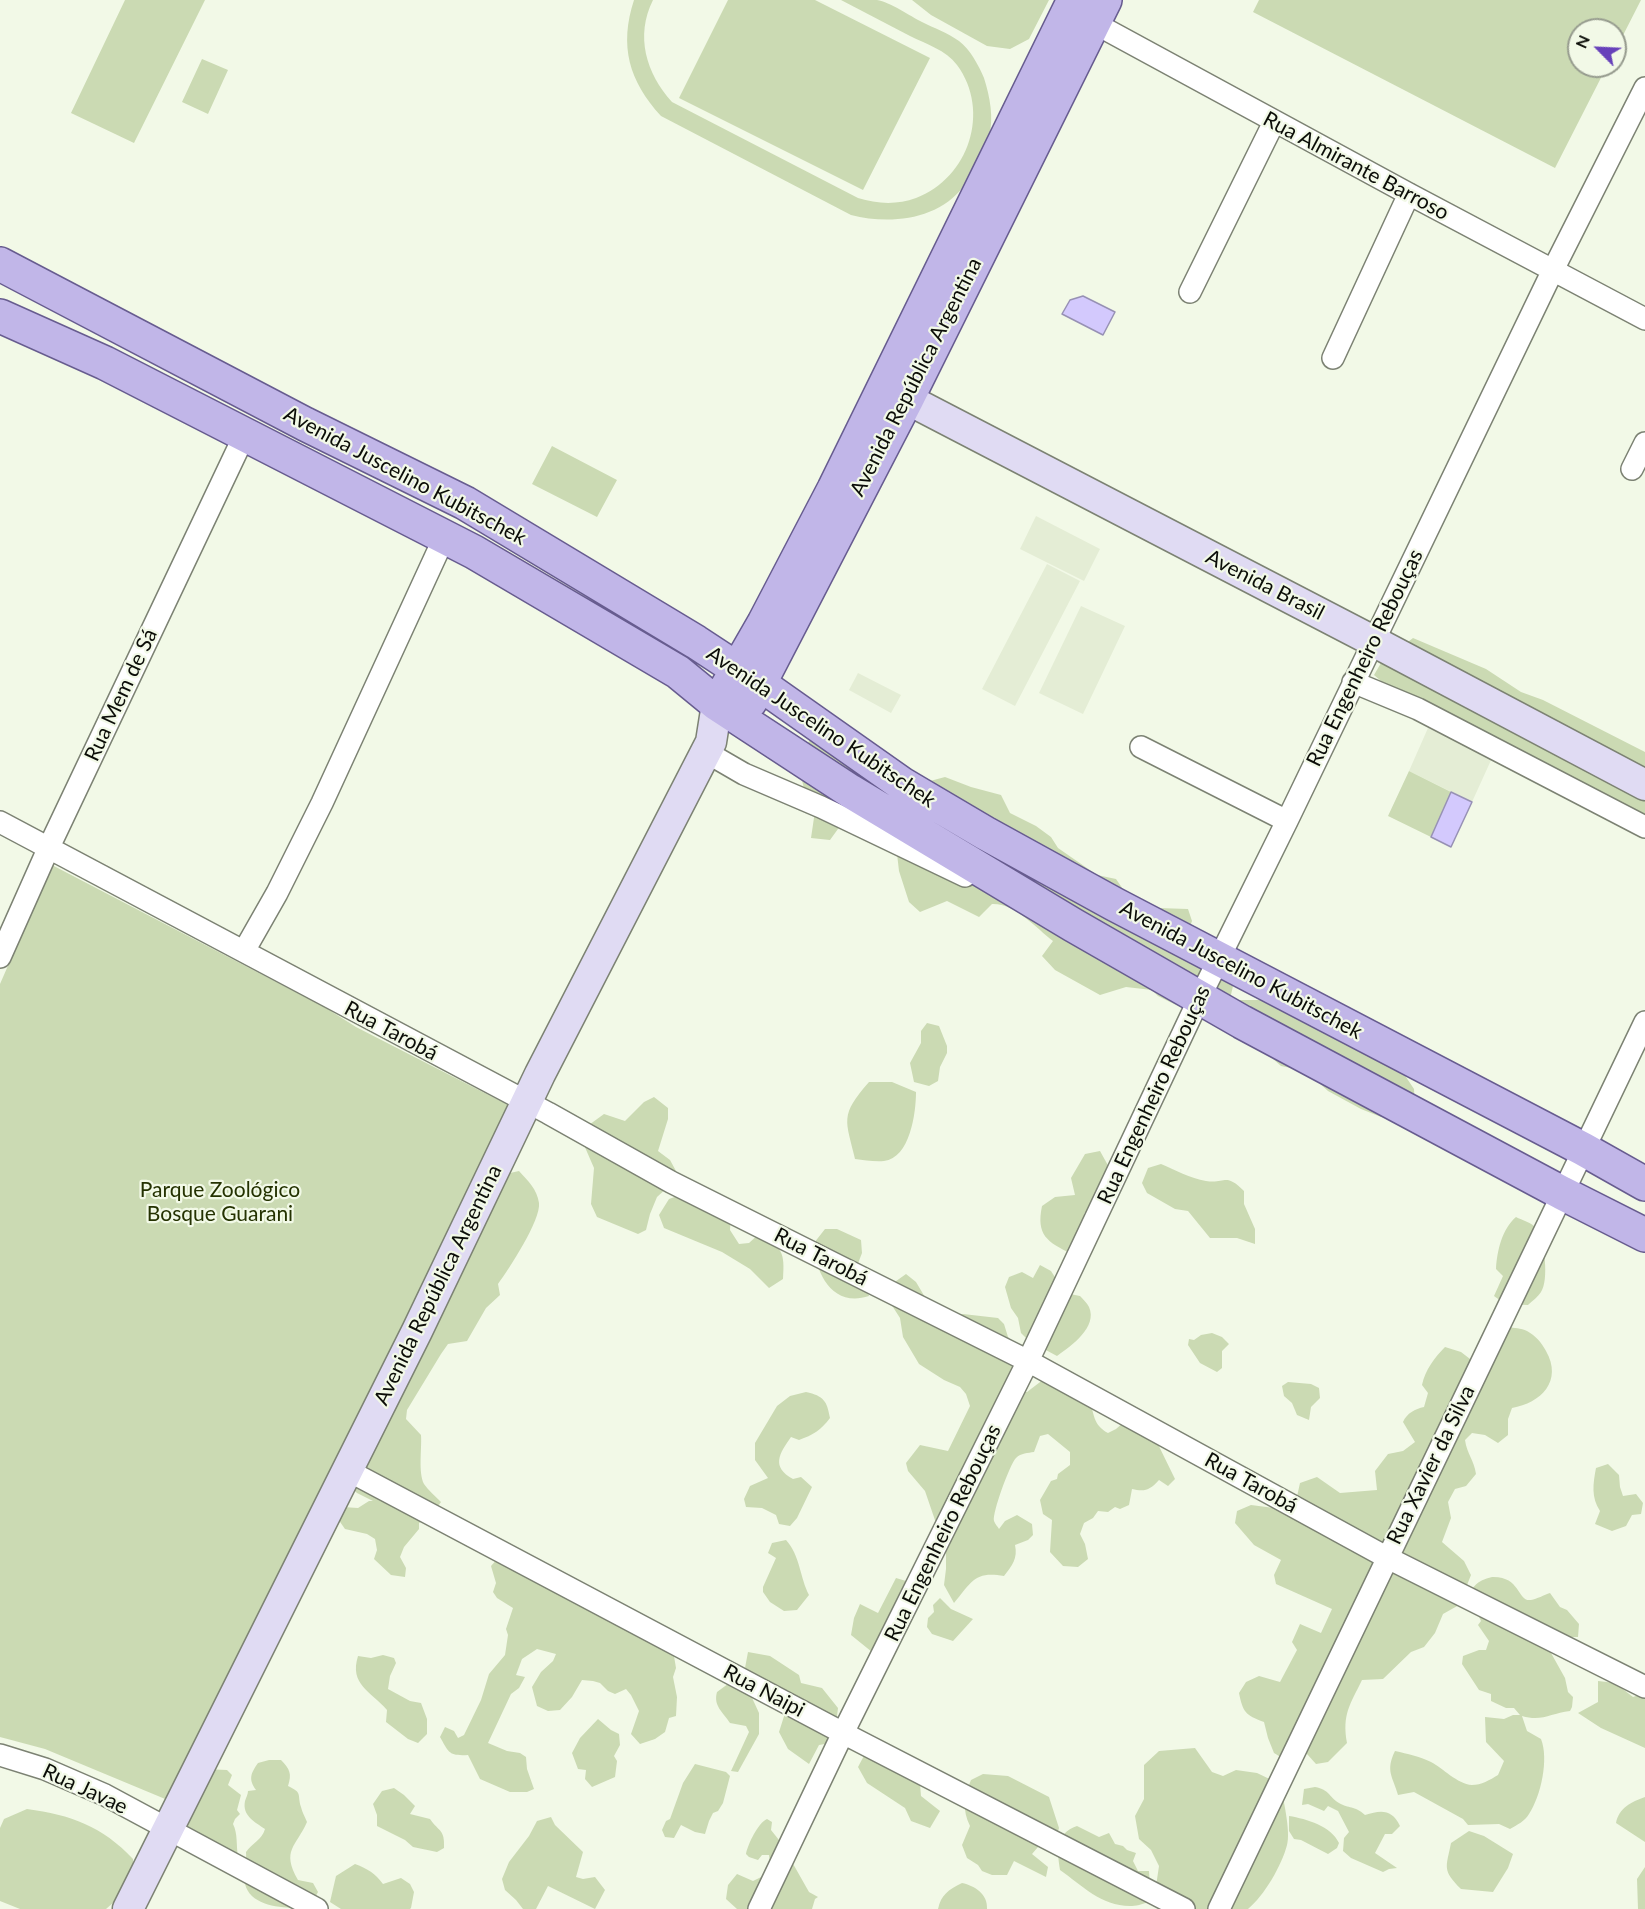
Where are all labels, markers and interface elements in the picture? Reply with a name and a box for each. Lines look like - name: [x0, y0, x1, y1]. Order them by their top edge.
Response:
- north arrow: [1567, 18, 1627, 78]
- text: N: [1571, 32, 1593, 51]
- street label: Rua Almirante Barroso: [1259, 106, 1453, 226]
- street label: Avenida República Argentina: [845, 254, 987, 500]
- street label: Avenida Juscelino Kubitschek: [280, 401, 530, 551]
- street label: Avenida Brasil: [1202, 544, 1328, 626]
- street label: Rua Engenheiro Rebouças: [1301, 545, 1429, 771]
- street label: Rua Mem de Sá: [79, 625, 163, 765]
- street label: Avenida Juscelino Kubitschek: [702, 641, 940, 813]
- street label: Avenida Juscelino Kubitschek: [1116, 895, 1366, 1045]
- street label: Rua Engenheiro Rebouças: [1092, 982, 1216, 1208]
- street label: Rua Tarobá: [340, 996, 442, 1066]
- street label: Avenida República Argentina: [369, 1161, 507, 1409]
- park label: Parque Zoológico Bosque Guarani: [140, 1177, 300, 1227]
- street label: Rua Tarobá: [770, 1223, 872, 1291]
- street label: Rua Xavier da Silva: [1382, 1381, 1480, 1549]
- street label: Rua Engenheiro Rebouças: [879, 1420, 1007, 1646]
- street label: Rua Tarobá: [1200, 1447, 1302, 1519]
- street label: Rua Naipi: [719, 1659, 809, 1723]
- street label: Rua Javae: [38, 1758, 132, 1820]

